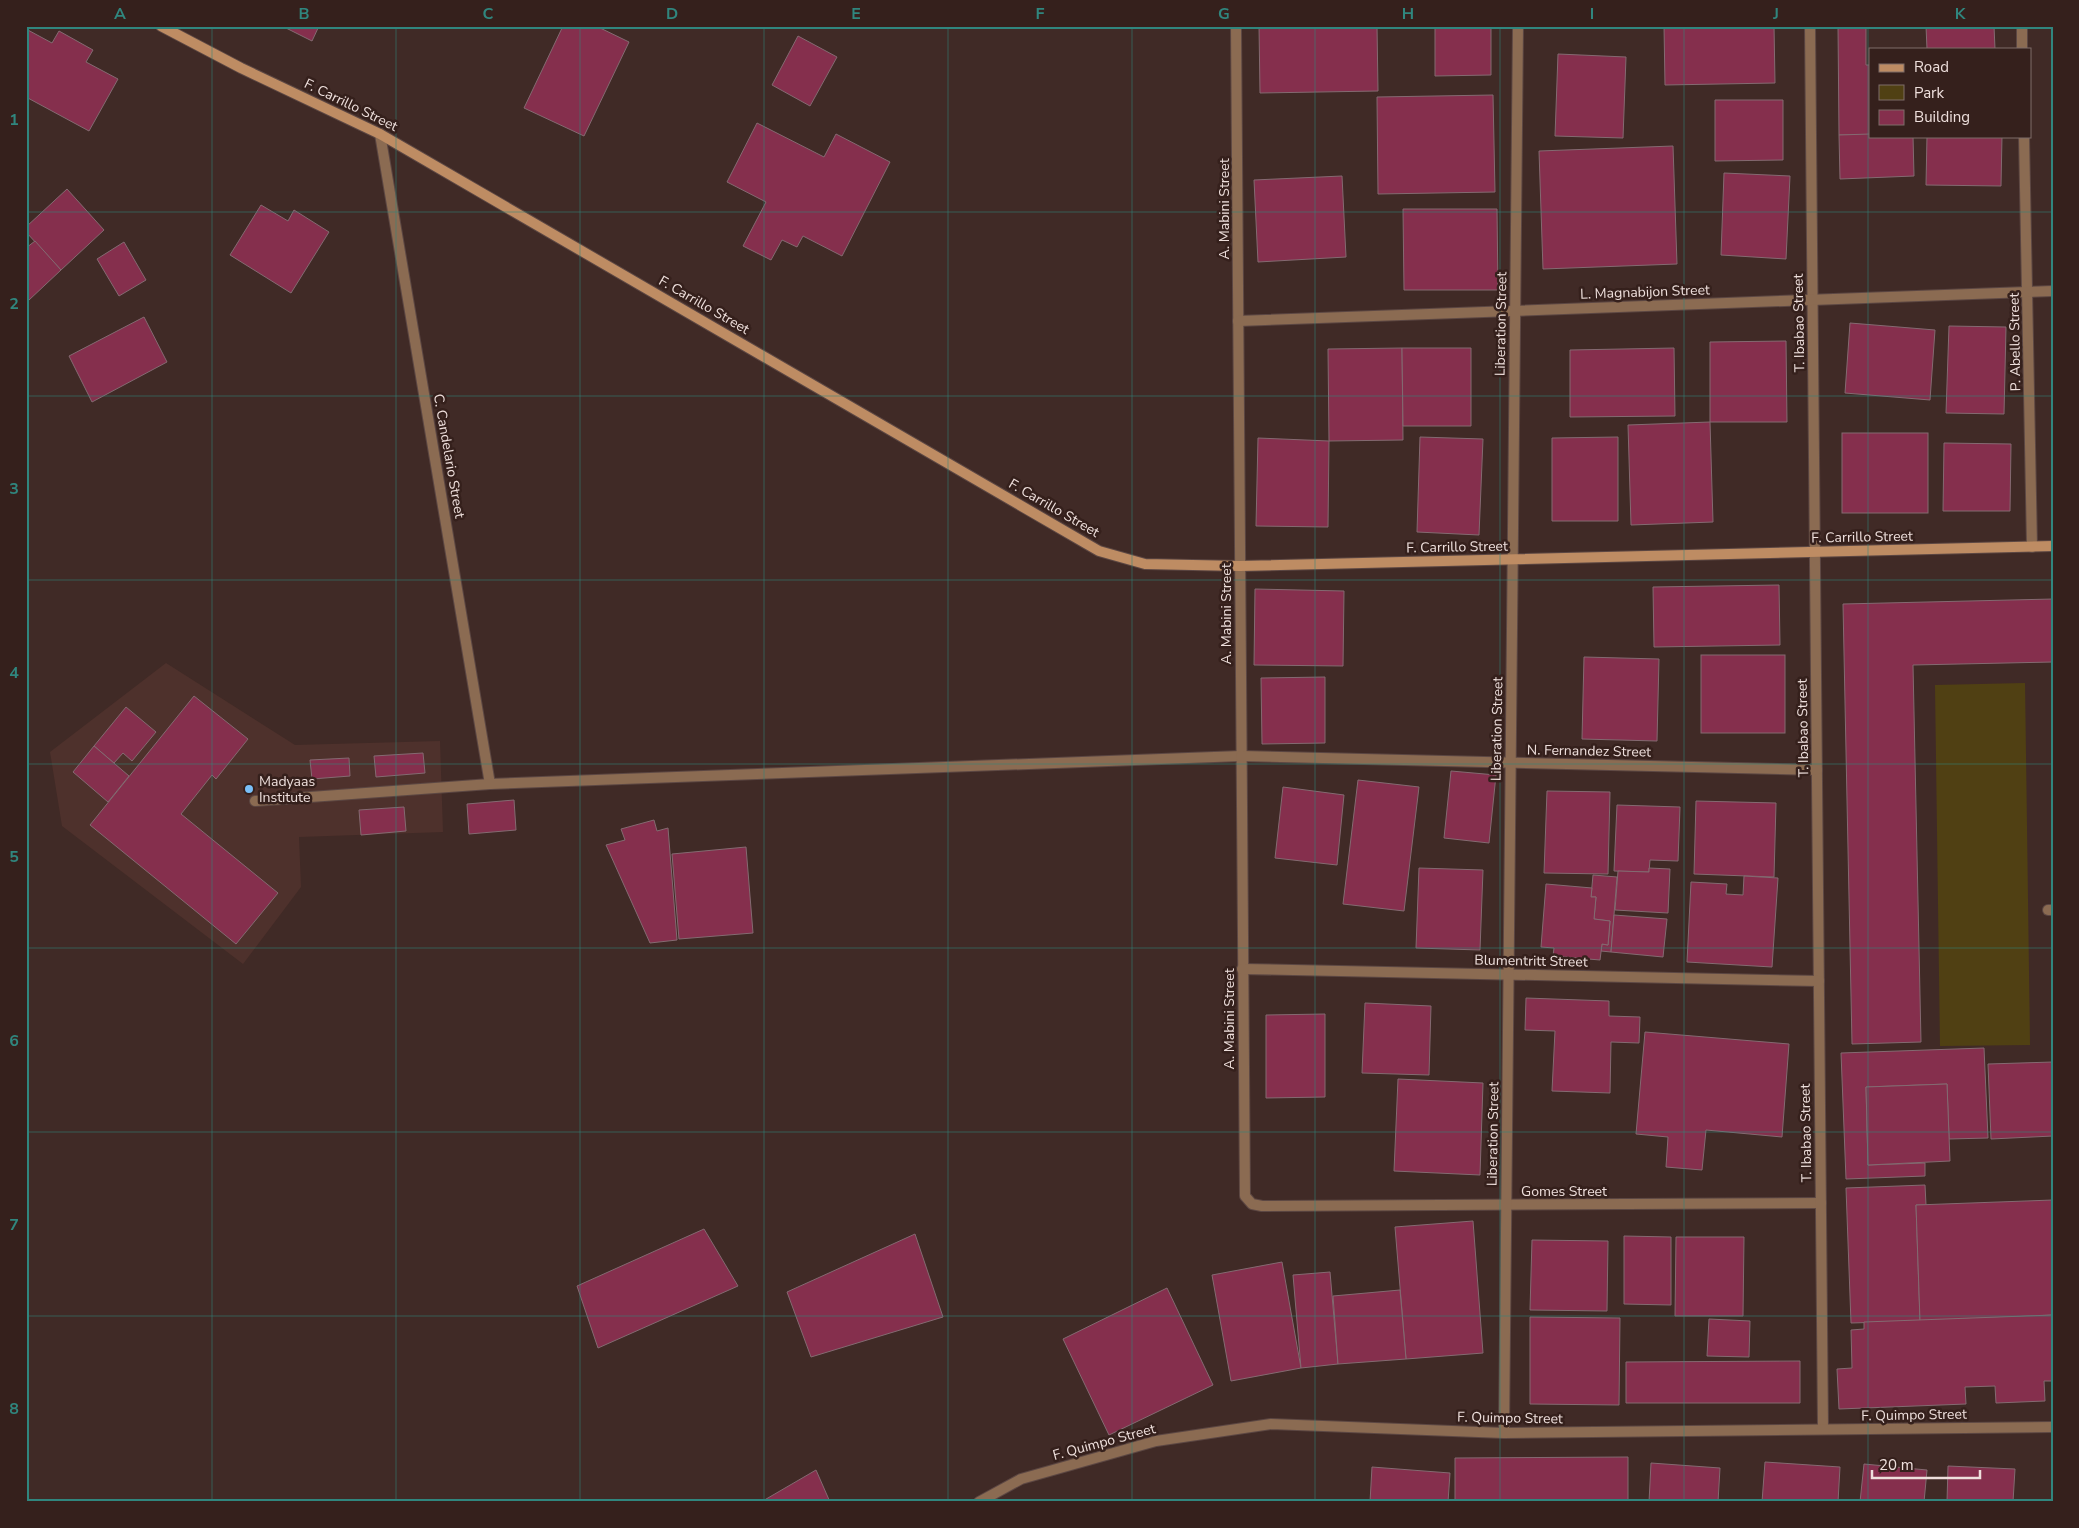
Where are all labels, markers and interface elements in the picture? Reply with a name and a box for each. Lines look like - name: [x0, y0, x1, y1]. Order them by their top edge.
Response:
- text: A: [114, 3, 126, 25]
- text: B: [298, 3, 310, 25]
- text: C: [483, 3, 494, 25]
- text: D: [666, 3, 678, 25]
- text: E: [851, 3, 861, 25]
- text: F: [1036, 3, 1045, 25]
- text: G: [1218, 3, 1230, 25]
- text: H: [1402, 3, 1414, 25]
- text: I: [1590, 3, 1594, 25]
- text: J: [1772, 3, 1779, 25]
- text: K: [1955, 3, 1967, 25]
- legend: [1869, 48, 2032, 138]
- text: Road: [1914, 57, 1949, 77]
- street label: F. Carrillo Street: [301, 74, 401, 136]
- text: Park: [1914, 83, 1944, 103]
- text: Building: [1914, 107, 1970, 127]
- text: 1: [9, 109, 19, 131]
- street label: A. Mabini Street: [1215, 158, 1234, 260]
- street label: F. Carrillo Street: [655, 271, 753, 339]
- street label: Liberation Street: [1491, 271, 1511, 376]
- street label: T. Ibabao Street: [1789, 273, 1809, 373]
- street label: L. Magnabijon Street: [1580, 280, 1710, 304]
- street label: P. Abello Street: [2005, 292, 2025, 391]
- text: 2: [9, 293, 19, 315]
- street label: C. Candelario Street: [429, 392, 469, 520]
- street label: F. Carrillo Street: [1005, 474, 1103, 542]
- text: 3: [9, 478, 19, 500]
- street label: F. Carrillo Street: [1811, 527, 1913, 547]
- street label: F. Carrillo Street: [1406, 537, 1508, 557]
- street label: A. Mabini Street: [1217, 563, 1236, 665]
- text: 4: [9, 662, 19, 684]
- street label: Liberation Street: [1487, 676, 1507, 781]
- street label: T. Ibabao Street: [1793, 678, 1813, 778]
- street label: N. Fernandez Street: [1527, 740, 1651, 762]
- place label: Madyaas Institute: [259, 772, 315, 807]
- marker: Madyaas Institute: [243, 783, 255, 795]
- text: 5: [9, 846, 19, 868]
- street label: Blumentritt Street: [1474, 951, 1588, 971]
- street label: A. Mabini Street: [1220, 968, 1239, 1070]
- text: 6: [9, 1030, 19, 1052]
- street label: Liberation Street: [1483, 1081, 1503, 1186]
- street label: T. Ibabao Street: [1796, 1083, 1816, 1183]
- street label: Gomes Street: [1521, 1182, 1607, 1201]
- text: 7: [9, 1214, 19, 1236]
- text: 8: [9, 1398, 19, 1420]
- street label: F. Quimpo Street: [1861, 1405, 1967, 1425]
- street label: F. Quimpo Street: [1457, 1408, 1563, 1428]
- street label: F. Quimpo Street: [1051, 1419, 1158, 1465]
- scale bar: [1872, 1448, 1979, 1480]
- text: 20 m: [1879, 1455, 1914, 1475]

